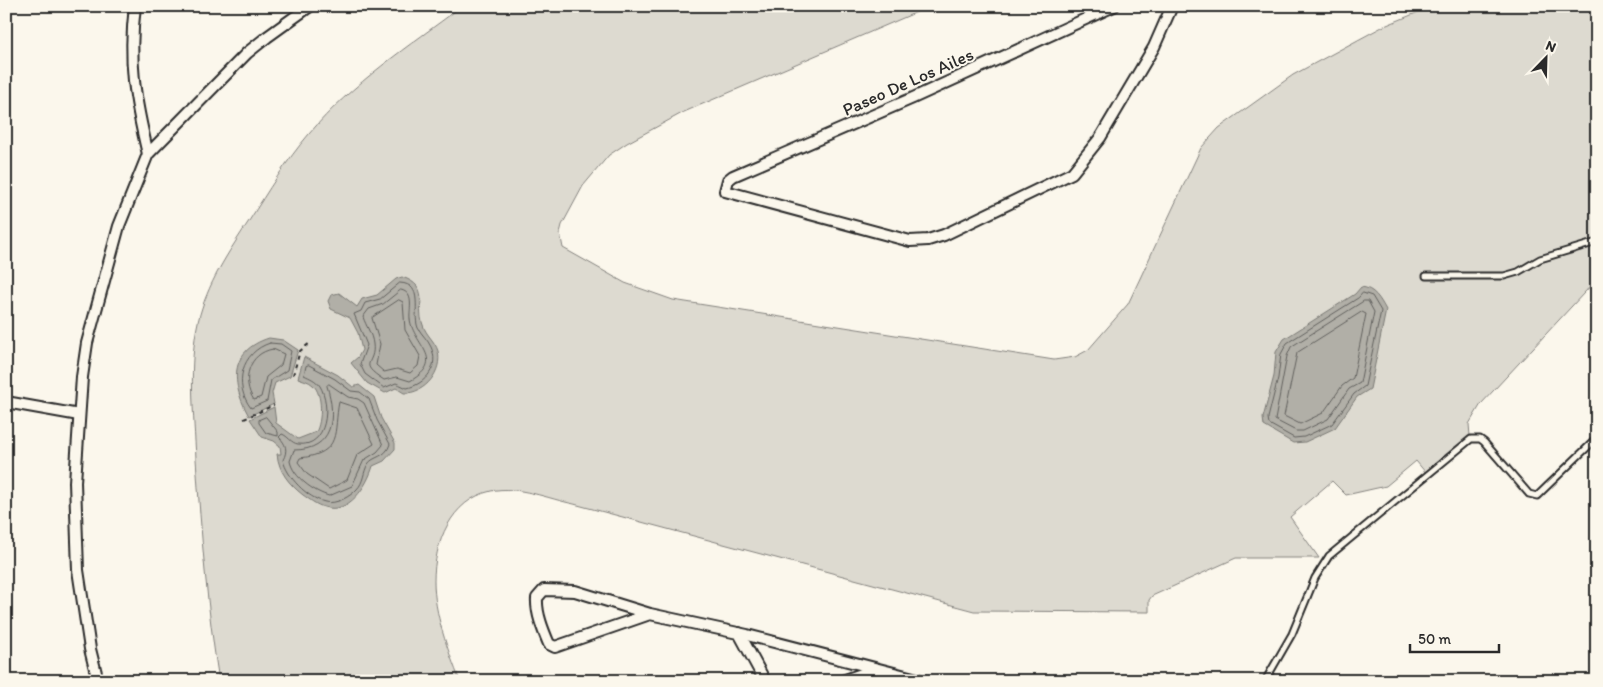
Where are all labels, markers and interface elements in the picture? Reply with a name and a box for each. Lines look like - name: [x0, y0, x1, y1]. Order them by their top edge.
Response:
- north arrow: [1520, 32, 1570, 82]
- text: N: [1543, 37, 1559, 56]
- street label: Paseo De Los Ailes: [839, 43, 977, 121]
- scale bar: [1410, 622, 1499, 654]
- text: 50 m: [1418, 630, 1451, 648]

